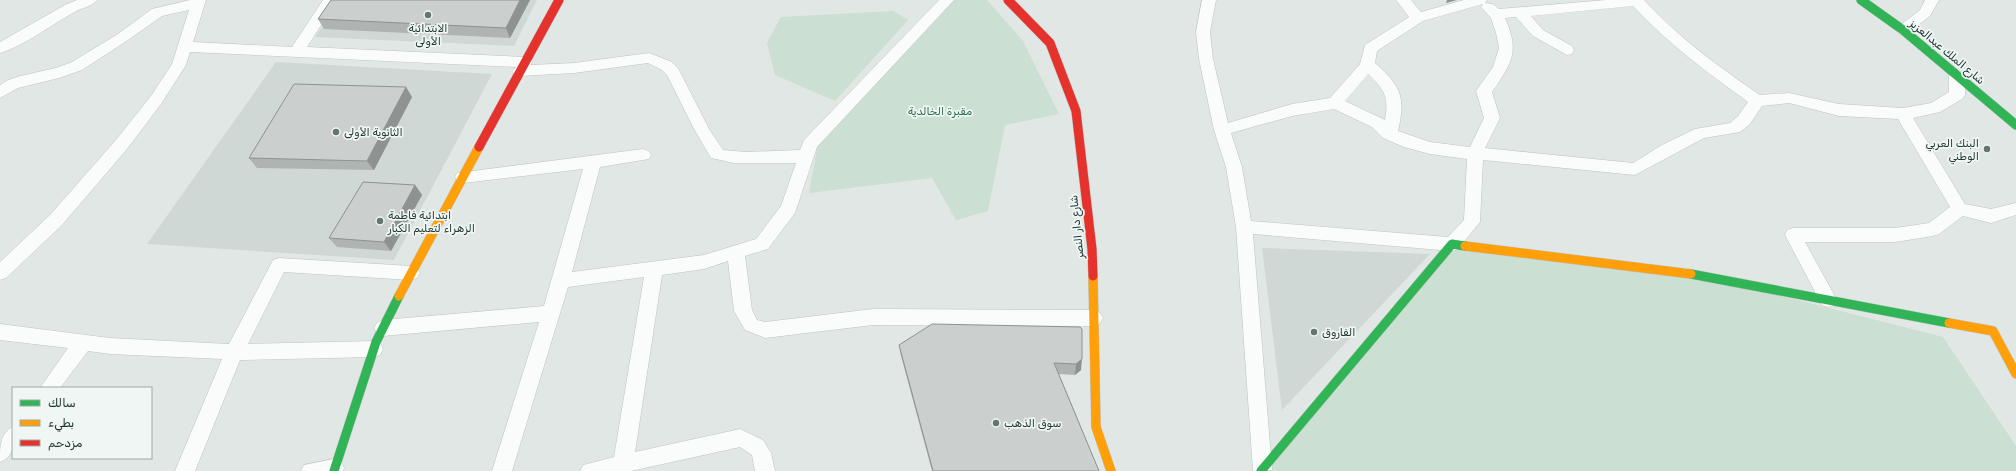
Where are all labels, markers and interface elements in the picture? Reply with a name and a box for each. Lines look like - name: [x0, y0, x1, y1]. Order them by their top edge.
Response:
- marker: الابتدائية الأولى: [423, 10, 433, 20]
- street label: شارع الملك عبدالعزيز: [1905, 16, 1987, 89]
- place label: الابتدائية الأولى: [409, 22, 447, 49]
- park label: مقبرة الخالدية: [908, 105, 972, 118]
- place label: الثانوية الأولى: [344, 126, 403, 140]
- marker: الثانوية الأولى: [331, 127, 341, 137]
- place label: البنك العربي الوطني: [1925, 137, 1979, 165]
- marker: البنك العربي الوطني: [1982, 144, 1992, 154]
- street label: شارع دار النصر: [1067, 194, 1089, 261]
- place label: ابتدائية فاطمة الزهراء لتعليم الكبار: [387, 209, 475, 236]
- marker: ابتدائية فاطمة الزهراء لتعليم الكبار: [375, 216, 385, 226]
- place label: الفاروق: [1322, 326, 1355, 340]
- marker: الفاروق: [1309, 327, 1319, 337]
- legend: [12, 387, 152, 459]
- text: سالك: [48, 396, 76, 410]
- text: بطيء: [48, 416, 74, 432]
- place label: سوق الذهب: [1004, 417, 1061, 431]
- marker: سوق الذهب: [991, 418, 1001, 428]
- text: مزدحم: [48, 436, 83, 451]

